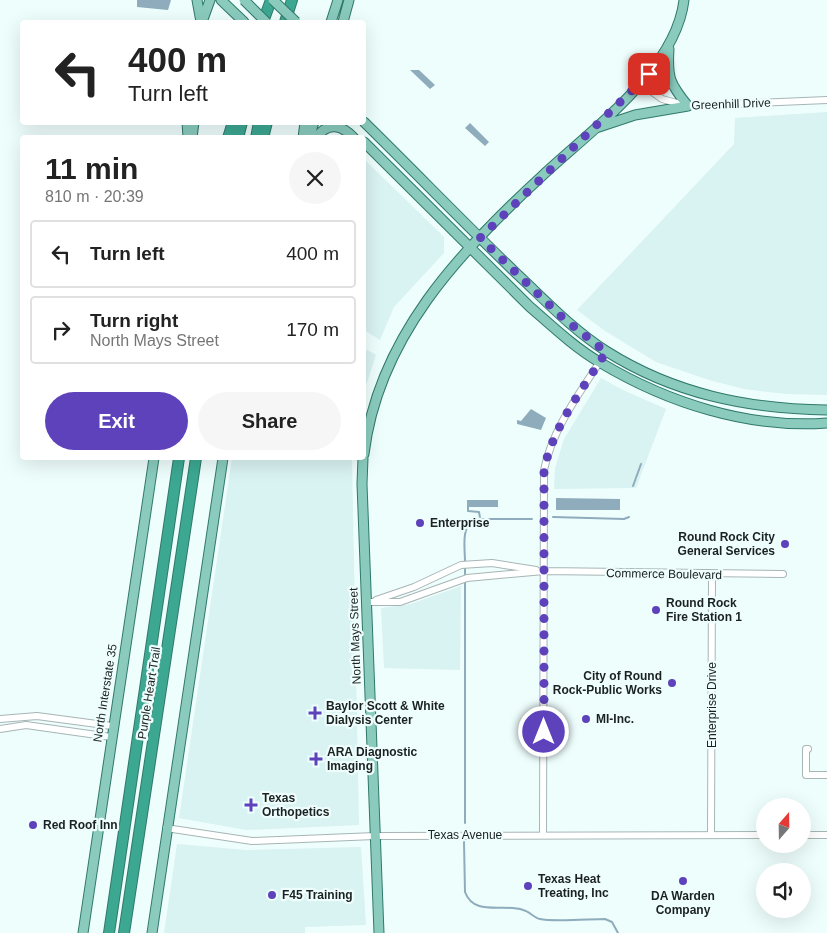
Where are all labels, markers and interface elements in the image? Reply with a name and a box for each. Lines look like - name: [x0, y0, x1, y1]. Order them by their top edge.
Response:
- icon: left: [45, 40, 110, 105]
- text: 400 m: [128, 40, 227, 79]
- pin: [628, 53, 670, 95]
- icon: arrive: [635, 60, 663, 88]
- text: Turn left: [128, 81, 208, 106]
- street label: Greenhill Drive: [691, 96, 771, 112]
- text: 11 min: [45, 152, 138, 185]
- button: close: [289, 152, 341, 204]
- text: 810 m · 20:39: [45, 188, 144, 205]
- icon: left: [47, 240, 75, 268]
- text: Turn left: [90, 243, 165, 264]
- text: 400 m: [286, 243, 339, 264]
- text: Turn right: [90, 310, 178, 331]
- icon: right: [47, 316, 75, 344]
- text: 170 m: [286, 319, 339, 340]
- text: North Mays Street: [90, 332, 219, 349]
- button: Exit: [45, 392, 188, 450]
- button: Share: [198, 392, 341, 450]
- place label: Enterprise: [430, 516, 490, 530]
- marker: Enterprise: [414, 517, 426, 529]
- place label: Round Rock City General Services: [678, 530, 775, 558]
- marker: Round Rock City General Services: [779, 538, 791, 550]
- street label: Commerce Boulevard: [606, 566, 722, 582]
- street label: North Mays Street: [346, 587, 364, 685]
- place label: Round Rock Fire Station 1: [666, 596, 742, 624]
- marker: Round Rock Fire Station 1: [650, 604, 662, 616]
- street label: North Interstate 35: [90, 643, 120, 743]
- street label: Purple Heart Trail: [135, 646, 163, 740]
- street label: Enterprise Drive: [705, 662, 719, 748]
- place label: City of Round Rock-Public Works: [553, 669, 662, 697]
- marker: City of Round Rock-Public Works: [666, 677, 678, 689]
- place label: Baylor Scott & White Dialysis Center: [326, 699, 445, 727]
- position arrow: [517, 705, 569, 757]
- marker: Baylor Scott & White Dialysis Center: [308, 706, 322, 720]
- place label: MI-Inc.: [596, 712, 634, 726]
- marker: MI-Inc.: [580, 713, 592, 725]
- place label: ARA Diagnostic Imaging: [327, 745, 418, 773]
- marker: ARA Diagnostic Imaging: [309, 752, 323, 766]
- place label: Texas Orthopetics: [262, 791, 330, 819]
- marker: Texas Orthopetics: [244, 798, 258, 812]
- north arrow: [756, 798, 811, 852]
- map controls: [756, 798, 811, 918]
- place label: Red Roof Inn: [43, 818, 118, 832]
- marker: Red Roof Inn: [27, 819, 39, 831]
- street label: Texas Avenue: [428, 828, 503, 842]
- button: sound: [756, 863, 811, 918]
- place label: Texas Heat Treating, Inc: [538, 872, 609, 900]
- marker: DA Warden Company: [677, 875, 689, 887]
- marker: Texas Heat Treating, Inc: [522, 880, 534, 892]
- place label: F45 Training: [282, 888, 353, 902]
- marker: F45 Training: [266, 889, 278, 901]
- place label: DA Warden Company: [651, 889, 715, 917]

